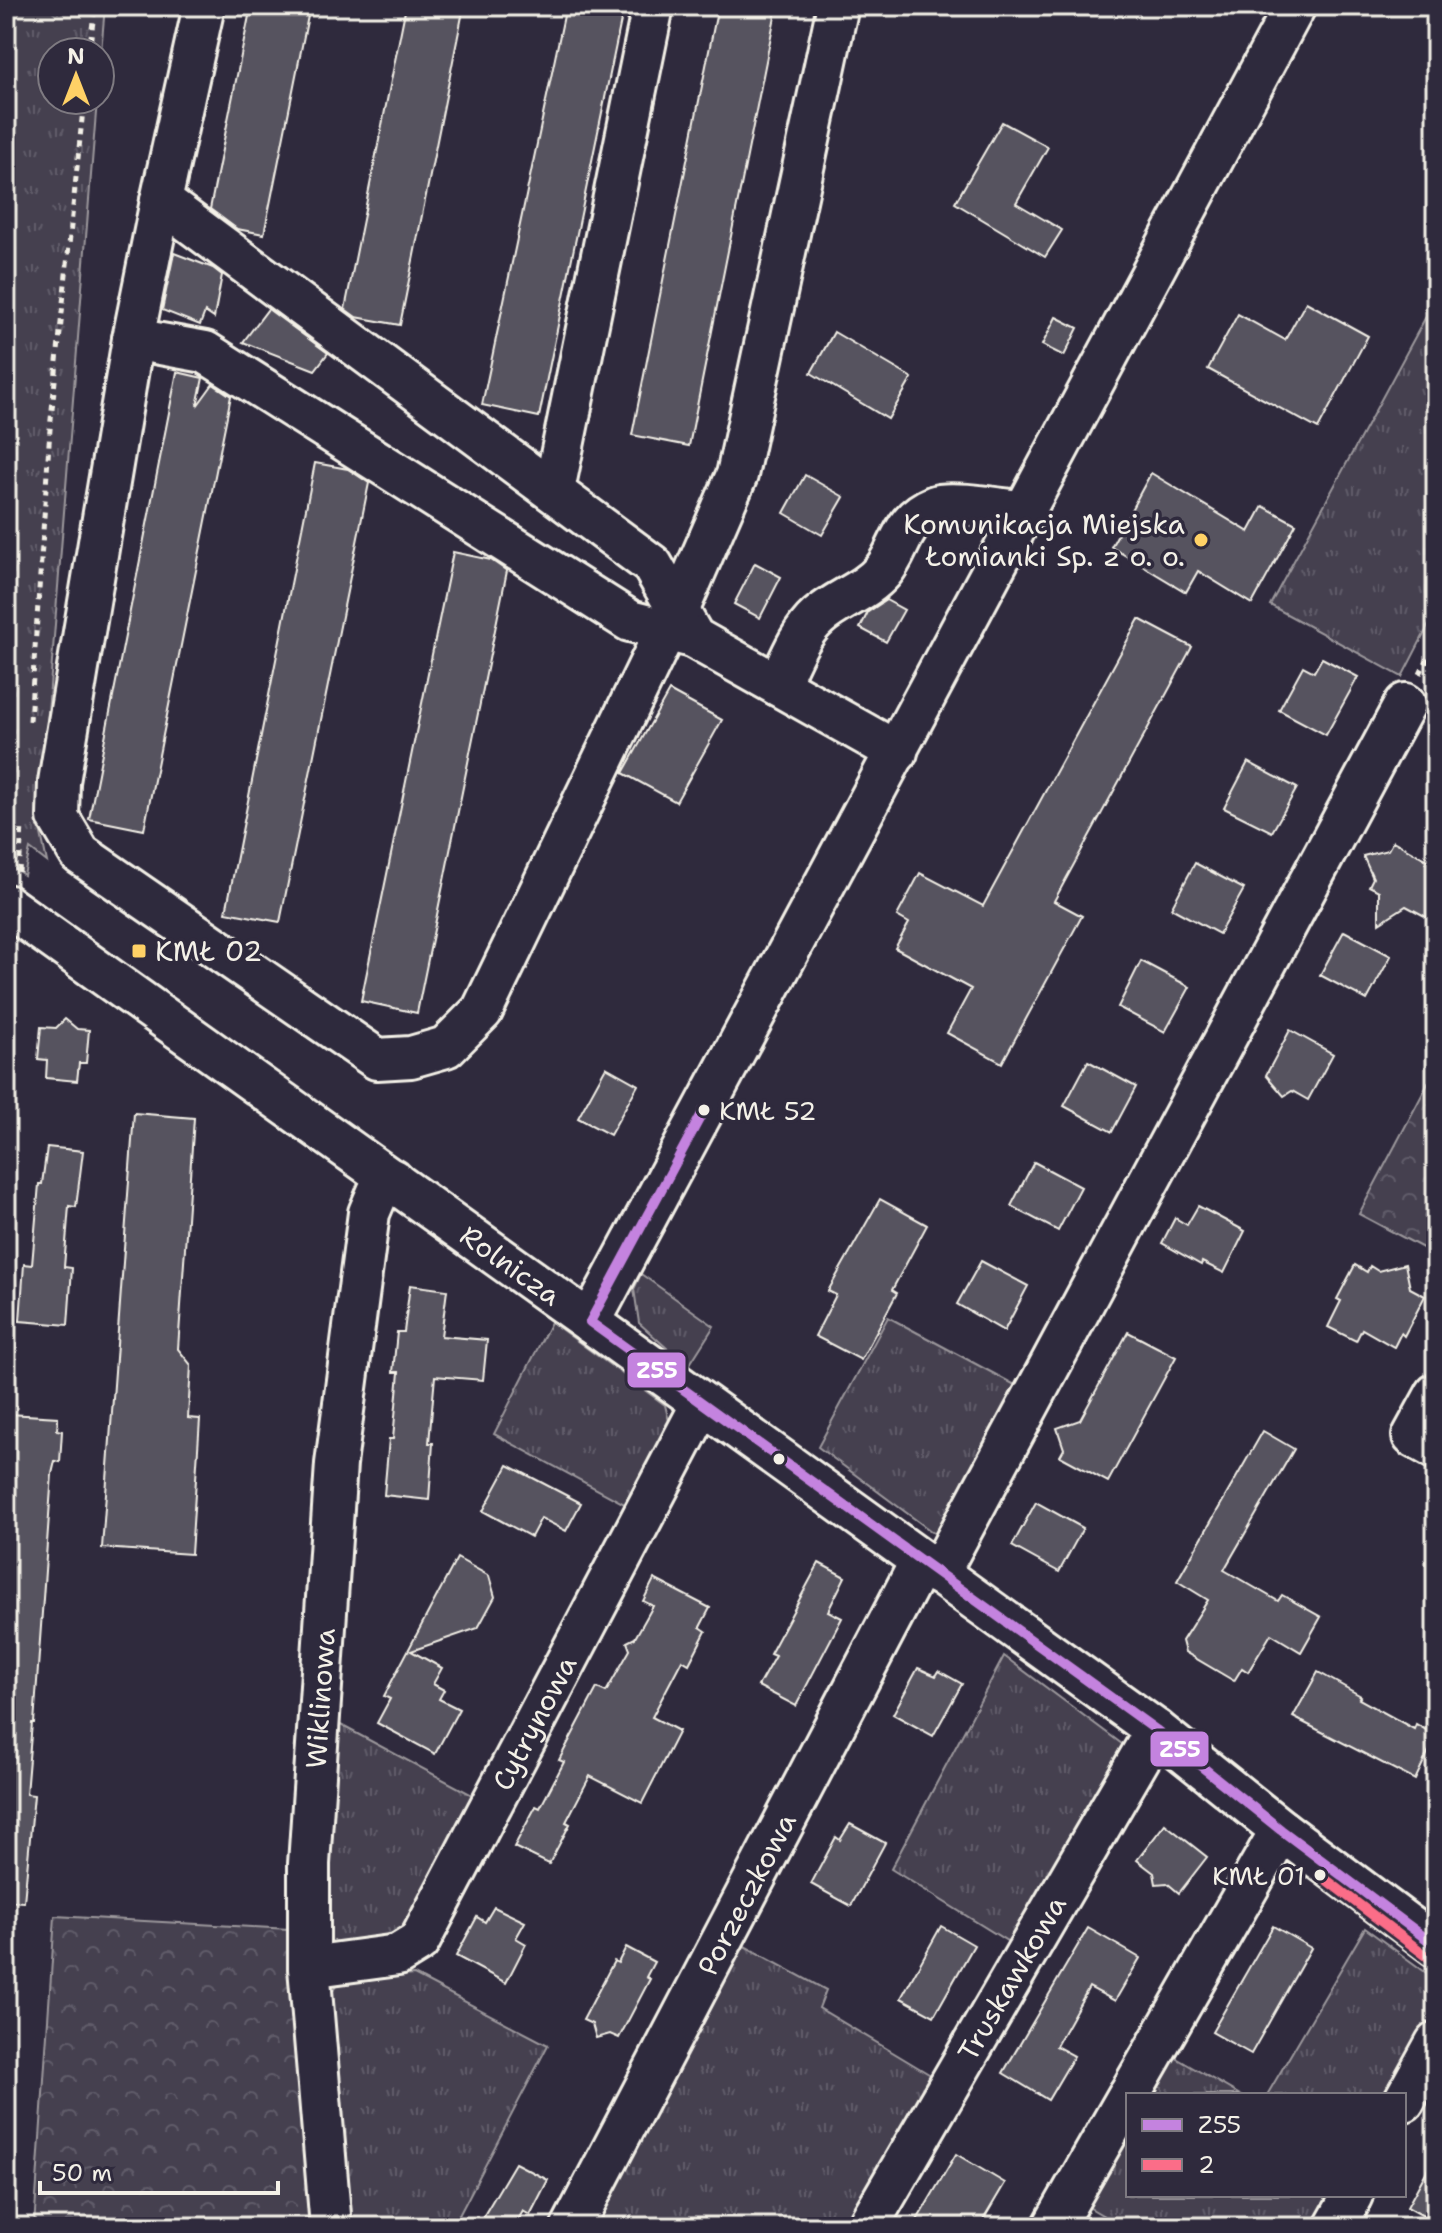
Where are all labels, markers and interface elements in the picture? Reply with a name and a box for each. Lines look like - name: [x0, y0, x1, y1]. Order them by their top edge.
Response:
- north arrow: [36, 36, 116, 116]
- text: N: [67, 42, 85, 71]
- place label: Komunikacja Miejska Łomianki Sp. z o. o.: [903, 505, 1185, 575]
- marker: Komunikacja Miejska Łomianki Sp. z o. o.: [1192, 531, 1210, 549]
- place label: KMŁ 02: [155, 932, 262, 970]
- marker: KMŁ 02: [130, 942, 148, 960]
- place label: KMŁ 52: [719, 1093, 817, 1128]
- marker: KMŁ 52: [696, 1102, 712, 1118]
- street label: Rolnicza: [453, 1216, 569, 1314]
- line badge: Z55: [626, 1351, 687, 1389]
- text: Z55: [636, 1356, 678, 1385]
- unlabelled marker: [771, 1451, 787, 1467]
- street label: Wiklinowa: [296, 1627, 344, 1770]
- street label: Cytrynowa: [483, 1649, 585, 1797]
- line badge: Z55: [1149, 1730, 1210, 1768]
- text: Z55: [1159, 1735, 1201, 1764]
- street label: Porzeczkowa: [688, 1806, 805, 1982]
- place label: KMŁ 01: [1212, 1858, 1305, 1893]
- marker: KMŁ 01: [1312, 1867, 1328, 1883]
- street label: Truskawkowa: [949, 1888, 1075, 2068]
- legend: [1126, 2093, 1406, 2197]
- text: Z55: [1198, 2109, 1241, 2141]
- scale bar: [40, 2145, 278, 2195]
- text: 2: [1198, 2149, 1215, 2181]
- text: 50 m: [52, 2157, 112, 2189]

